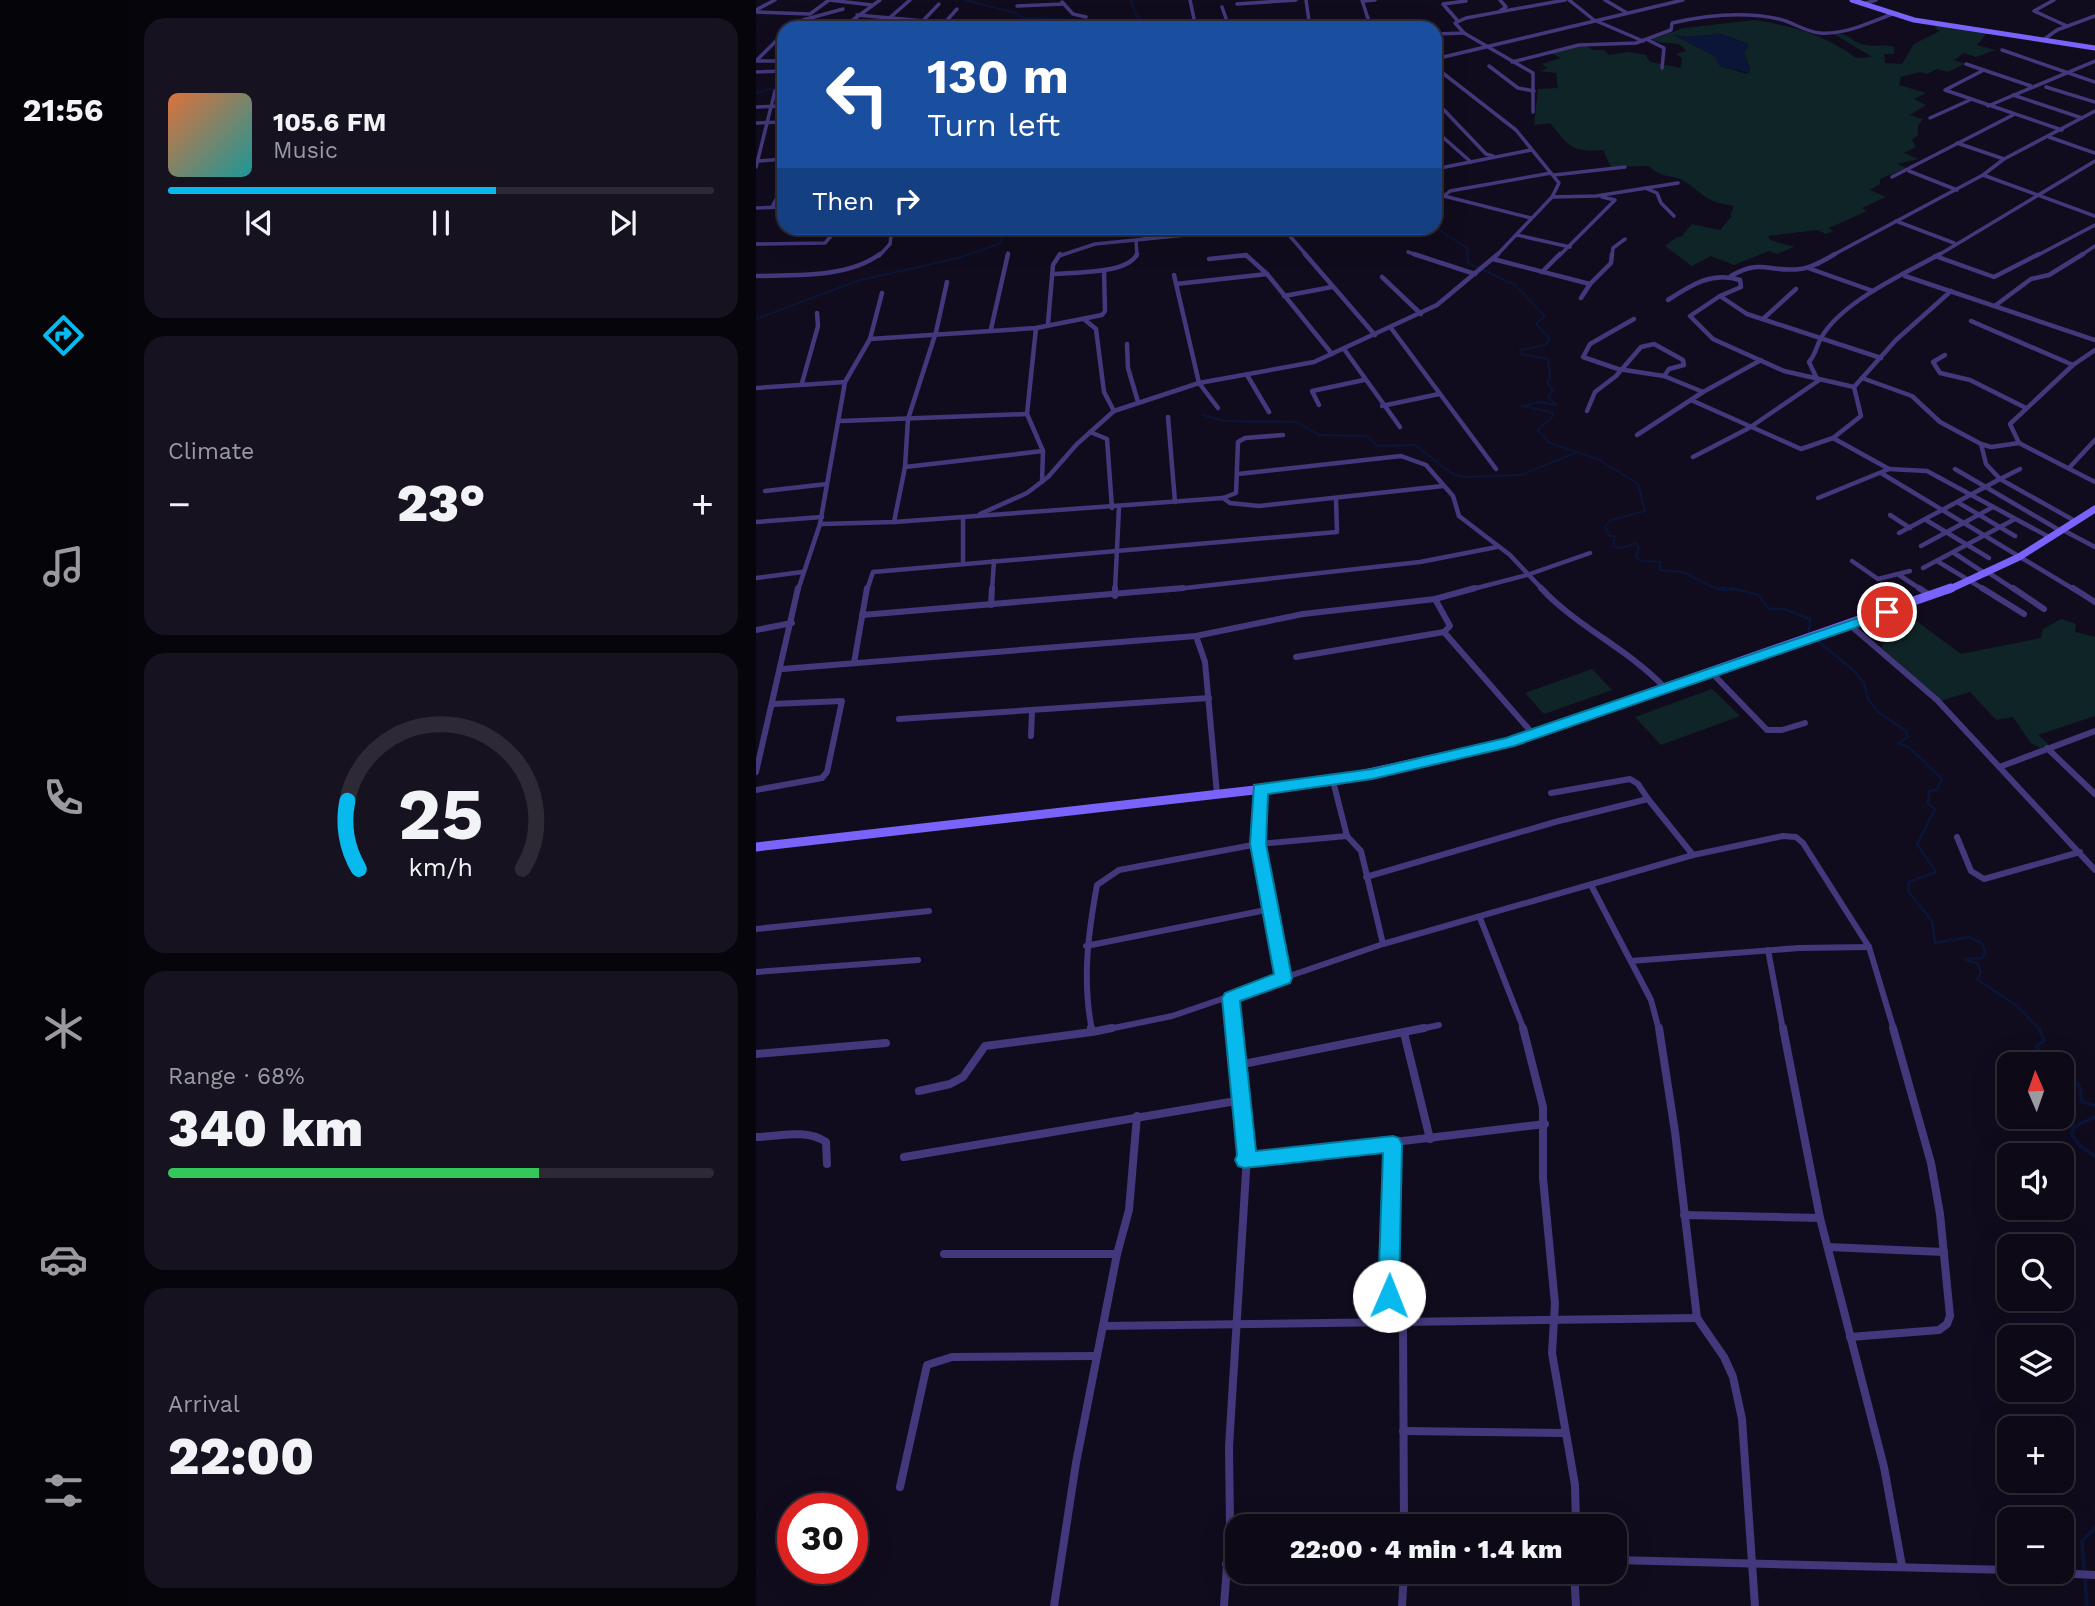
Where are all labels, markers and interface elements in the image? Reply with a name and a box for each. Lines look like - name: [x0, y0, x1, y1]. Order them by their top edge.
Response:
- text: 130 m: [927, 47, 1069, 105]
- icon: left: [812, 49, 903, 140]
- text: 21:56: [23, 91, 103, 129]
- text: Turn left: [927, 106, 1060, 144]
- text: 105.6 FM: [273, 107, 386, 137]
- text: Music: [273, 137, 338, 164]
- icon: right: [888, 182, 926, 220]
- text: Then: [812, 186, 874, 216]
- icon: previous: [240, 204, 278, 242]
- icon: pause: [422, 204, 460, 242]
- icon: next: [604, 204, 642, 242]
- icon: directions: [39, 311, 88, 360]
- text: Climate: [168, 438, 254, 465]
- text: 23°: [397, 473, 485, 534]
- text: −: [168, 482, 191, 526]
- text: +: [691, 482, 714, 526]
- icon: music: [39, 542, 88, 591]
- pin: [1857, 582, 1917, 642]
- icon: arrive: [1868, 593, 1906, 631]
- text: 25: [398, 771, 484, 857]
- icon: phone: [39, 773, 88, 822]
- text: km/h: [409, 853, 473, 882]
- icon: climate: [39, 1004, 88, 1053]
- north arrow: [1997, 1052, 2074, 1129]
- map controls: [1997, 1052, 2074, 1584]
- text: Range · 68%: [168, 1063, 305, 1090]
- text: 340 km: [168, 1098, 363, 1159]
- button: sound: [1997, 1143, 2074, 1220]
- button: search: [1997, 1234, 2074, 1311]
- icon: car: [39, 1235, 88, 1284]
- position arrow: [1352, 1259, 1426, 1333]
- button: layers: [1997, 1325, 2074, 1402]
- text: Arrival: [168, 1391, 240, 1418]
- button: +: [1997, 1416, 2074, 1493]
- text: 22:00: [168, 1426, 314, 1487]
- icon: filters: [39, 1466, 88, 1515]
- speed limit sign: 30: [777, 1493, 868, 1584]
- button: −: [1997, 1507, 2074, 1584]
- text: 22:00 · 4 min · 1.4 km: [1290, 1534, 1562, 1564]

